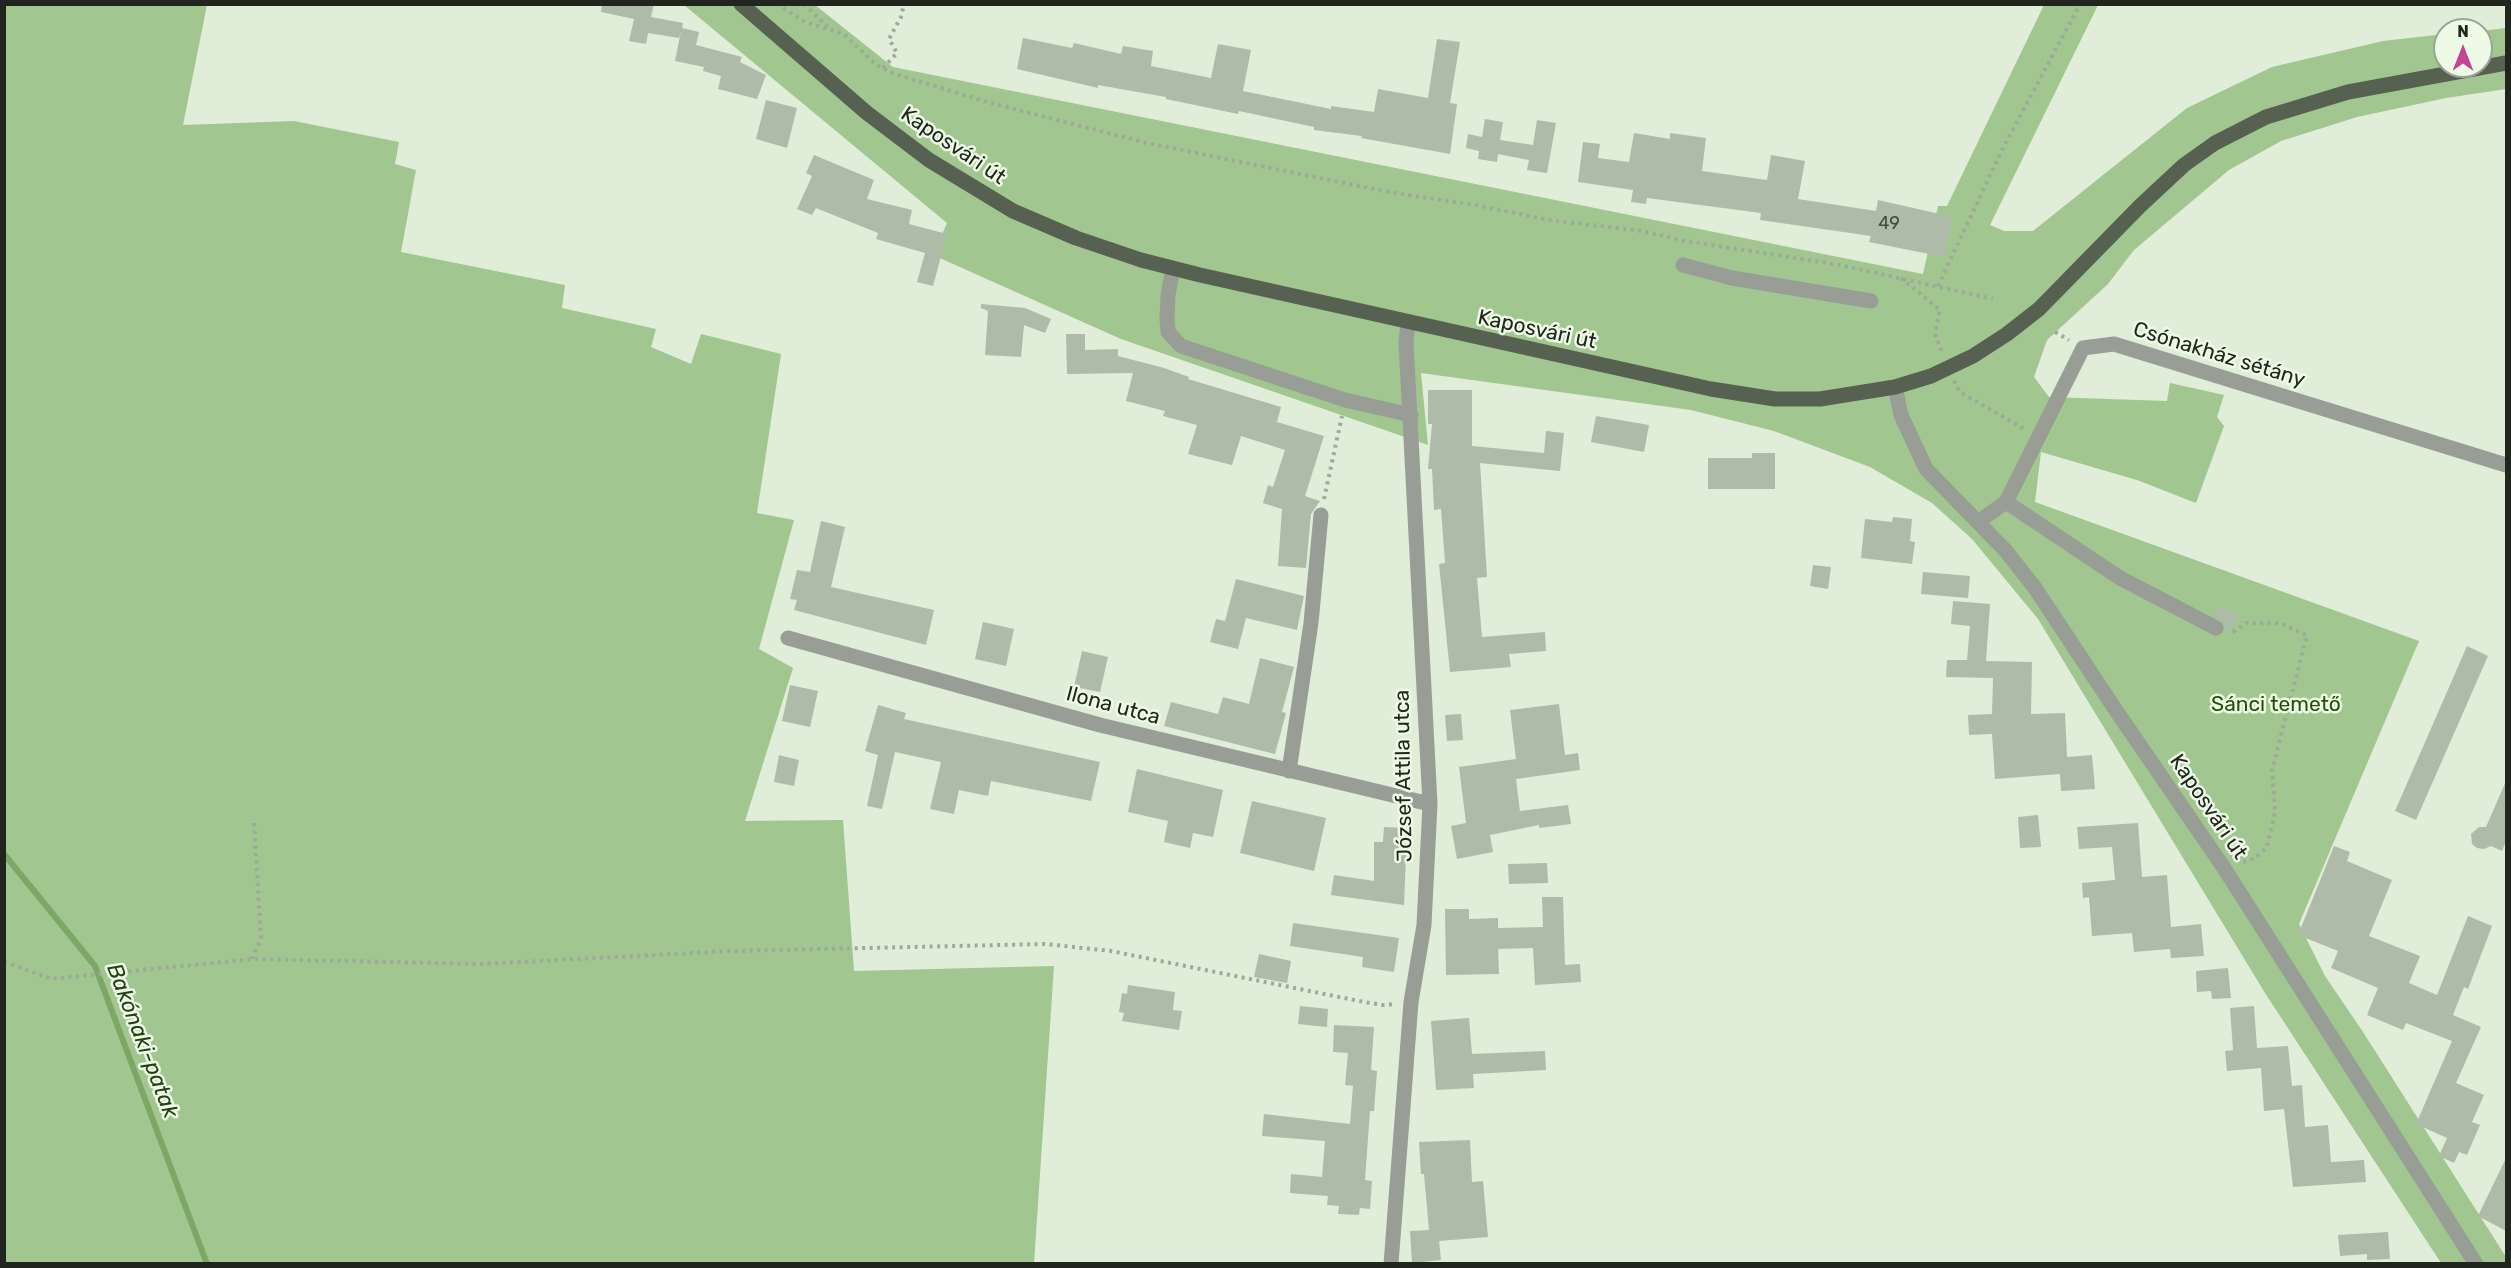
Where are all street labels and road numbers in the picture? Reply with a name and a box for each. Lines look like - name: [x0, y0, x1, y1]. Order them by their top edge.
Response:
- street label: Kaposvári út: [896, 102, 1010, 190]
- street label: Kaposvári út: [1475, 305, 1599, 355]
- street label: Csónakház sétány: [2130, 317, 2308, 393]
- street label: Ilona utca: [1063, 681, 1163, 731]
- street label: József Attila utca: [1390, 690, 1418, 862]
- street label: Kaposvári út: [2164, 750, 2252, 864]

